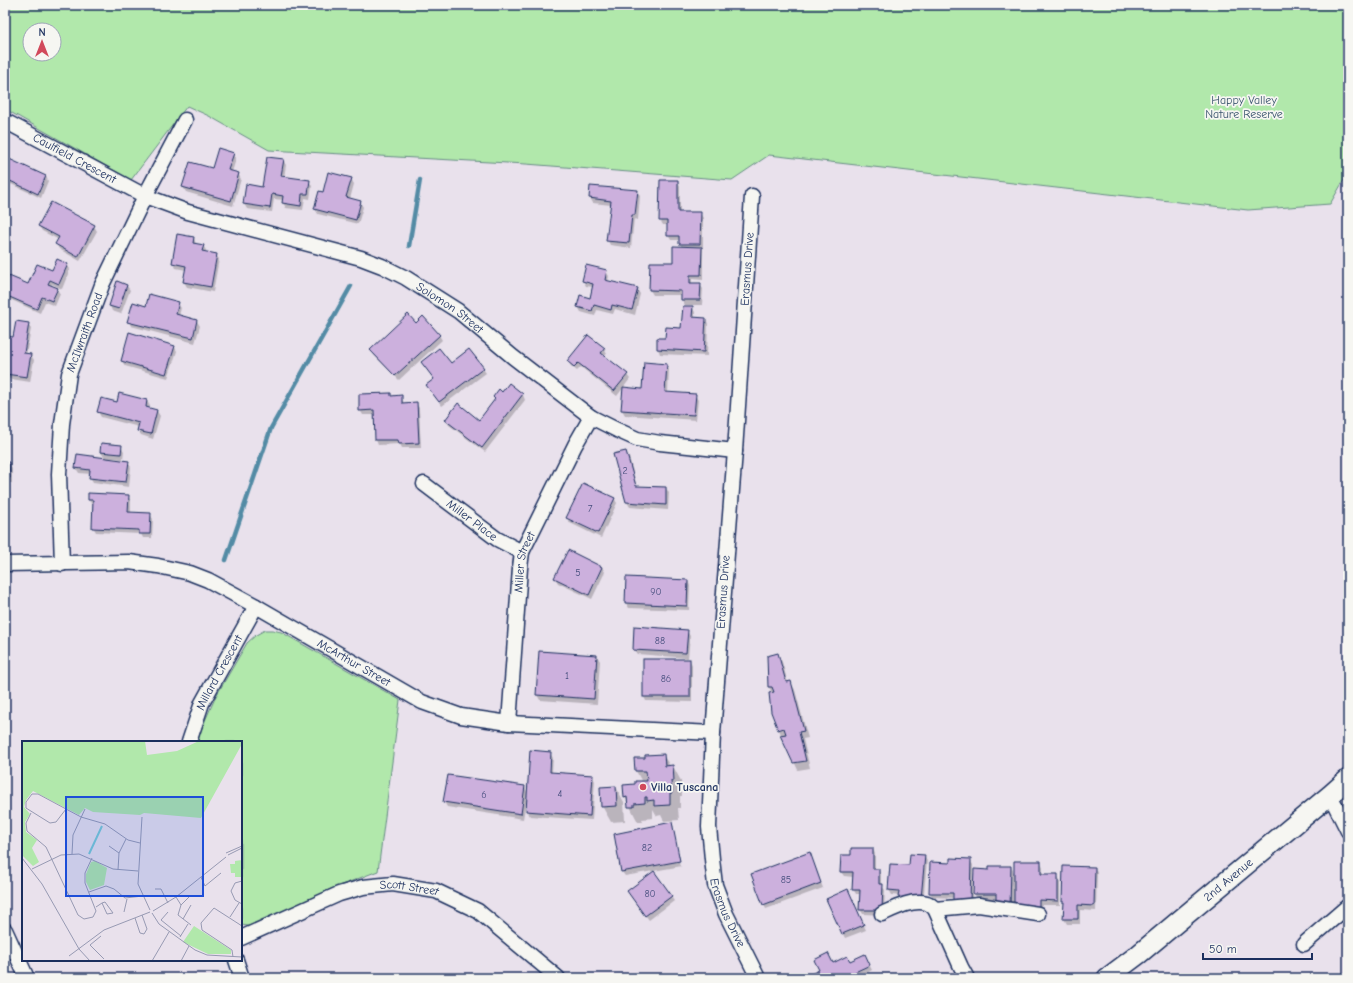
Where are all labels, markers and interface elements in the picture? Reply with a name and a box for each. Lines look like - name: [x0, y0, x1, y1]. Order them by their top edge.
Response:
- north arrow: [22, 22, 62, 62]
- text: N: [38, 26, 46, 39]
- park label: Happy Valley Nature Reserve: [1205, 93, 1283, 121]
- street label: Caulfield Crescent: [31, 130, 119, 187]
- street label: Erasmus Drive: [737, 232, 757, 306]
- street label: Solomon Street: [414, 279, 487, 337]
- street label: McIlwraith Road: [63, 291, 106, 374]
- house number: 2: [622, 465, 628, 477]
- street label: Miller Place: [444, 496, 500, 544]
- house number: 7: [588, 503, 593, 515]
- street label: Miller Street: [511, 529, 538, 593]
- street label: Erasmus Drive: [713, 555, 733, 629]
- house number: 5: [575, 567, 581, 579]
- house number: 90: [650, 586, 662, 598]
- street label: Millard Crescent: [193, 632, 246, 712]
- house number: 88: [655, 635, 665, 647]
- street label: McArthur Street: [315, 636, 394, 690]
- house number: 1: [565, 670, 569, 682]
- house number: 86: [661, 673, 671, 685]
- inset map: [22, 741, 242, 961]
- place label: Villa Tuscana: [651, 780, 718, 794]
- marker: Villa Tuscana: [638, 782, 648, 792]
- house number: 4: [558, 788, 563, 800]
- house number: 6: [481, 789, 487, 801]
- house number: 82: [642, 842, 652, 854]
- street label: 2nd Avenue: [1201, 855, 1256, 904]
- house number: 85: [781, 874, 791, 886]
- street label: Scott Street: [379, 877, 442, 899]
- street label: Erasmus Drive: [707, 877, 748, 949]
- house number: 80: [644, 888, 656, 900]
- scale bar: [1203, 935, 1312, 961]
- text: 50 m: [1209, 942, 1237, 956]

